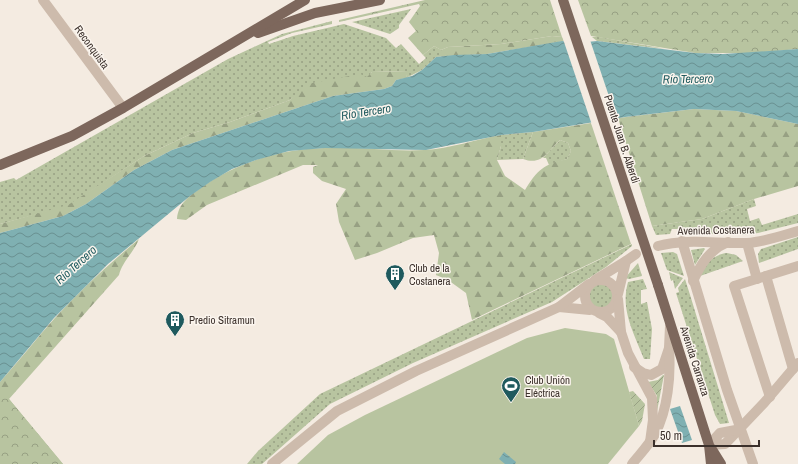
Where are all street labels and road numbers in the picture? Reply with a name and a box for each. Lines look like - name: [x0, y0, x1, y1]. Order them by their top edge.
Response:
- street label: Reconquista: [71, 22, 113, 72]
- street label: Puente Juan B. Alberdi: [601, 93, 643, 185]
- street label: Avenida Costanera: [676, 222, 755, 238]
- street label: Avenida Carranza: [677, 323, 713, 398]

